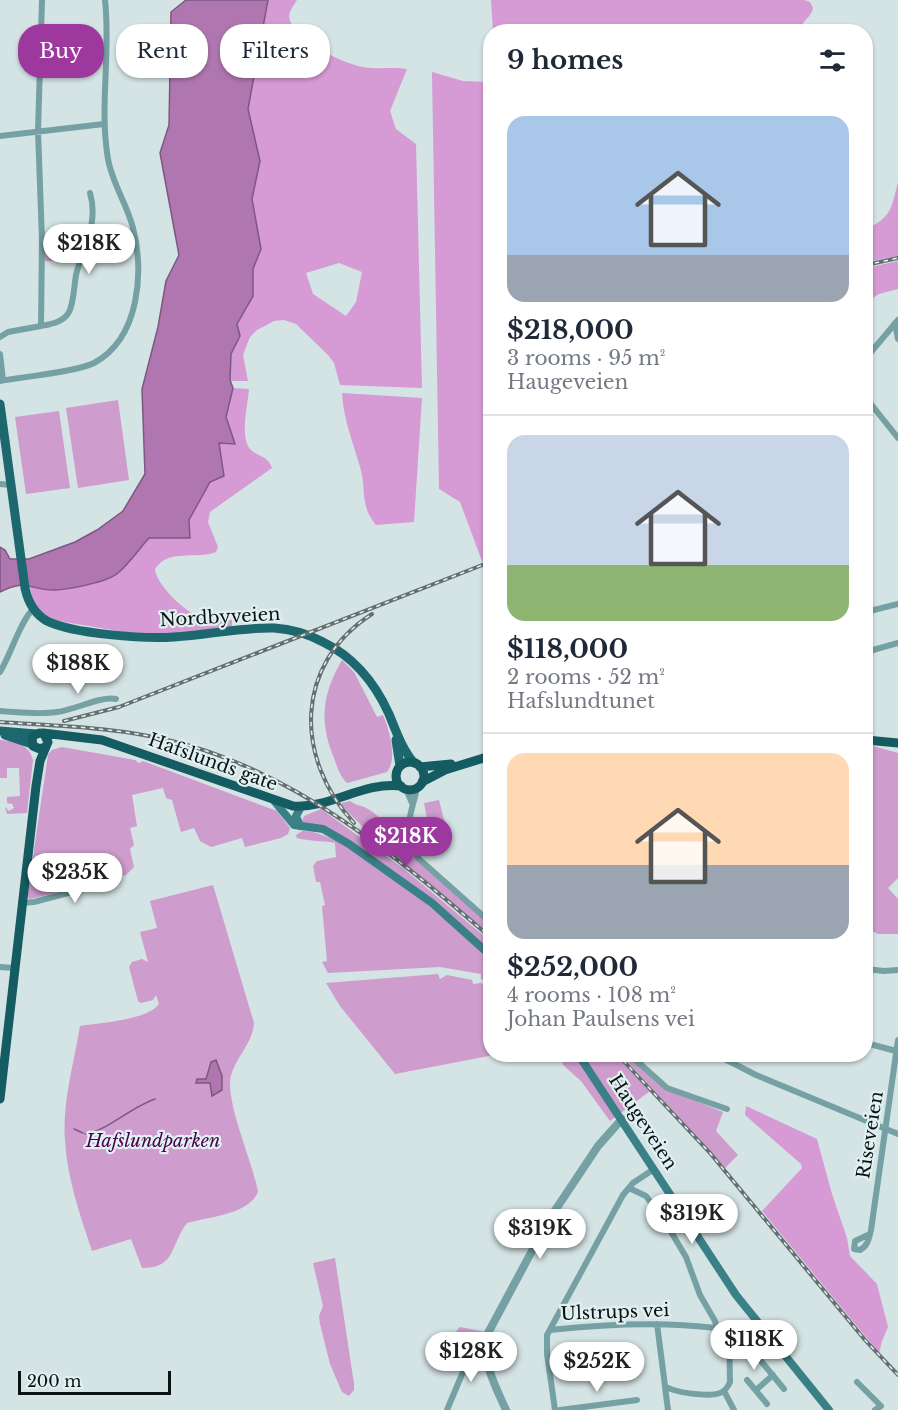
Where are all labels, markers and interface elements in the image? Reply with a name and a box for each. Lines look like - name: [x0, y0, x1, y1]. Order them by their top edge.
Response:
- chip: Buy: [18, 24, 104, 78]
- chip: Rent: [116, 24, 208, 78]
- chip: Filters: [220, 24, 330, 78]
- text: 9 homes: [507, 44, 623, 76]
- icon: filters: [816, 44, 849, 77]
- icon: home: [624, 155, 732, 263]
- pin: $218K: [47, 224, 131, 275]
- text: $218K: [57, 231, 121, 255]
- text: $218,000: [507, 314, 634, 346]
- text: 3 rooms · 95 m²: [507, 346, 665, 370]
- text: Haugeveien: [507, 370, 628, 394]
- icon: home: [624, 474, 732, 582]
- street label: Nordbyveien: [159, 603, 281, 631]
- text: $118,000: [507, 633, 628, 665]
- pin: $188K: [36, 644, 120, 695]
- text: $188K: [46, 651, 110, 675]
- text: 2 rooms · 52 m²: [507, 665, 665, 689]
- text: Hafslundtunet: [507, 689, 655, 713]
- street label: Hafslunds gate: [145, 728, 281, 796]
- icon: home: [624, 792, 732, 900]
- pin: $218K: [364, 817, 448, 868]
- text: $218K: [374, 824, 438, 848]
- pin: $235K: [33, 853, 117, 904]
- text: $235K: [42, 860, 108, 884]
- text: $252,000: [507, 951, 638, 983]
- text: 4 rooms · 108 m²: [507, 983, 676, 1007]
- text: Johan Paulsens vei: [507, 1007, 695, 1031]
- street label: Haugeveien: [604, 1070, 682, 1174]
- street label: Riseveien: [852, 1090, 888, 1180]
- park label: Hafslundparken: [85, 1130, 220, 1152]
- pin: $319K: [650, 1194, 734, 1245]
- text: $319K: [660, 1201, 724, 1225]
- pin: $319K: [498, 1209, 582, 1260]
- text: $319K: [508, 1216, 572, 1240]
- street label: Ulstrups vei: [560, 1299, 670, 1325]
- pin: $118K: [712, 1320, 796, 1371]
- text: $118K: [724, 1327, 784, 1351]
- pin: $128K: [429, 1332, 513, 1383]
- text: $128K: [439, 1339, 503, 1363]
- pin: $252K: [555, 1342, 639, 1393]
- text: $252K: [563, 1349, 631, 1373]
- scale bar: [18, 1368, 171, 1396]
- text: 200 m: [27, 1371, 81, 1391]

